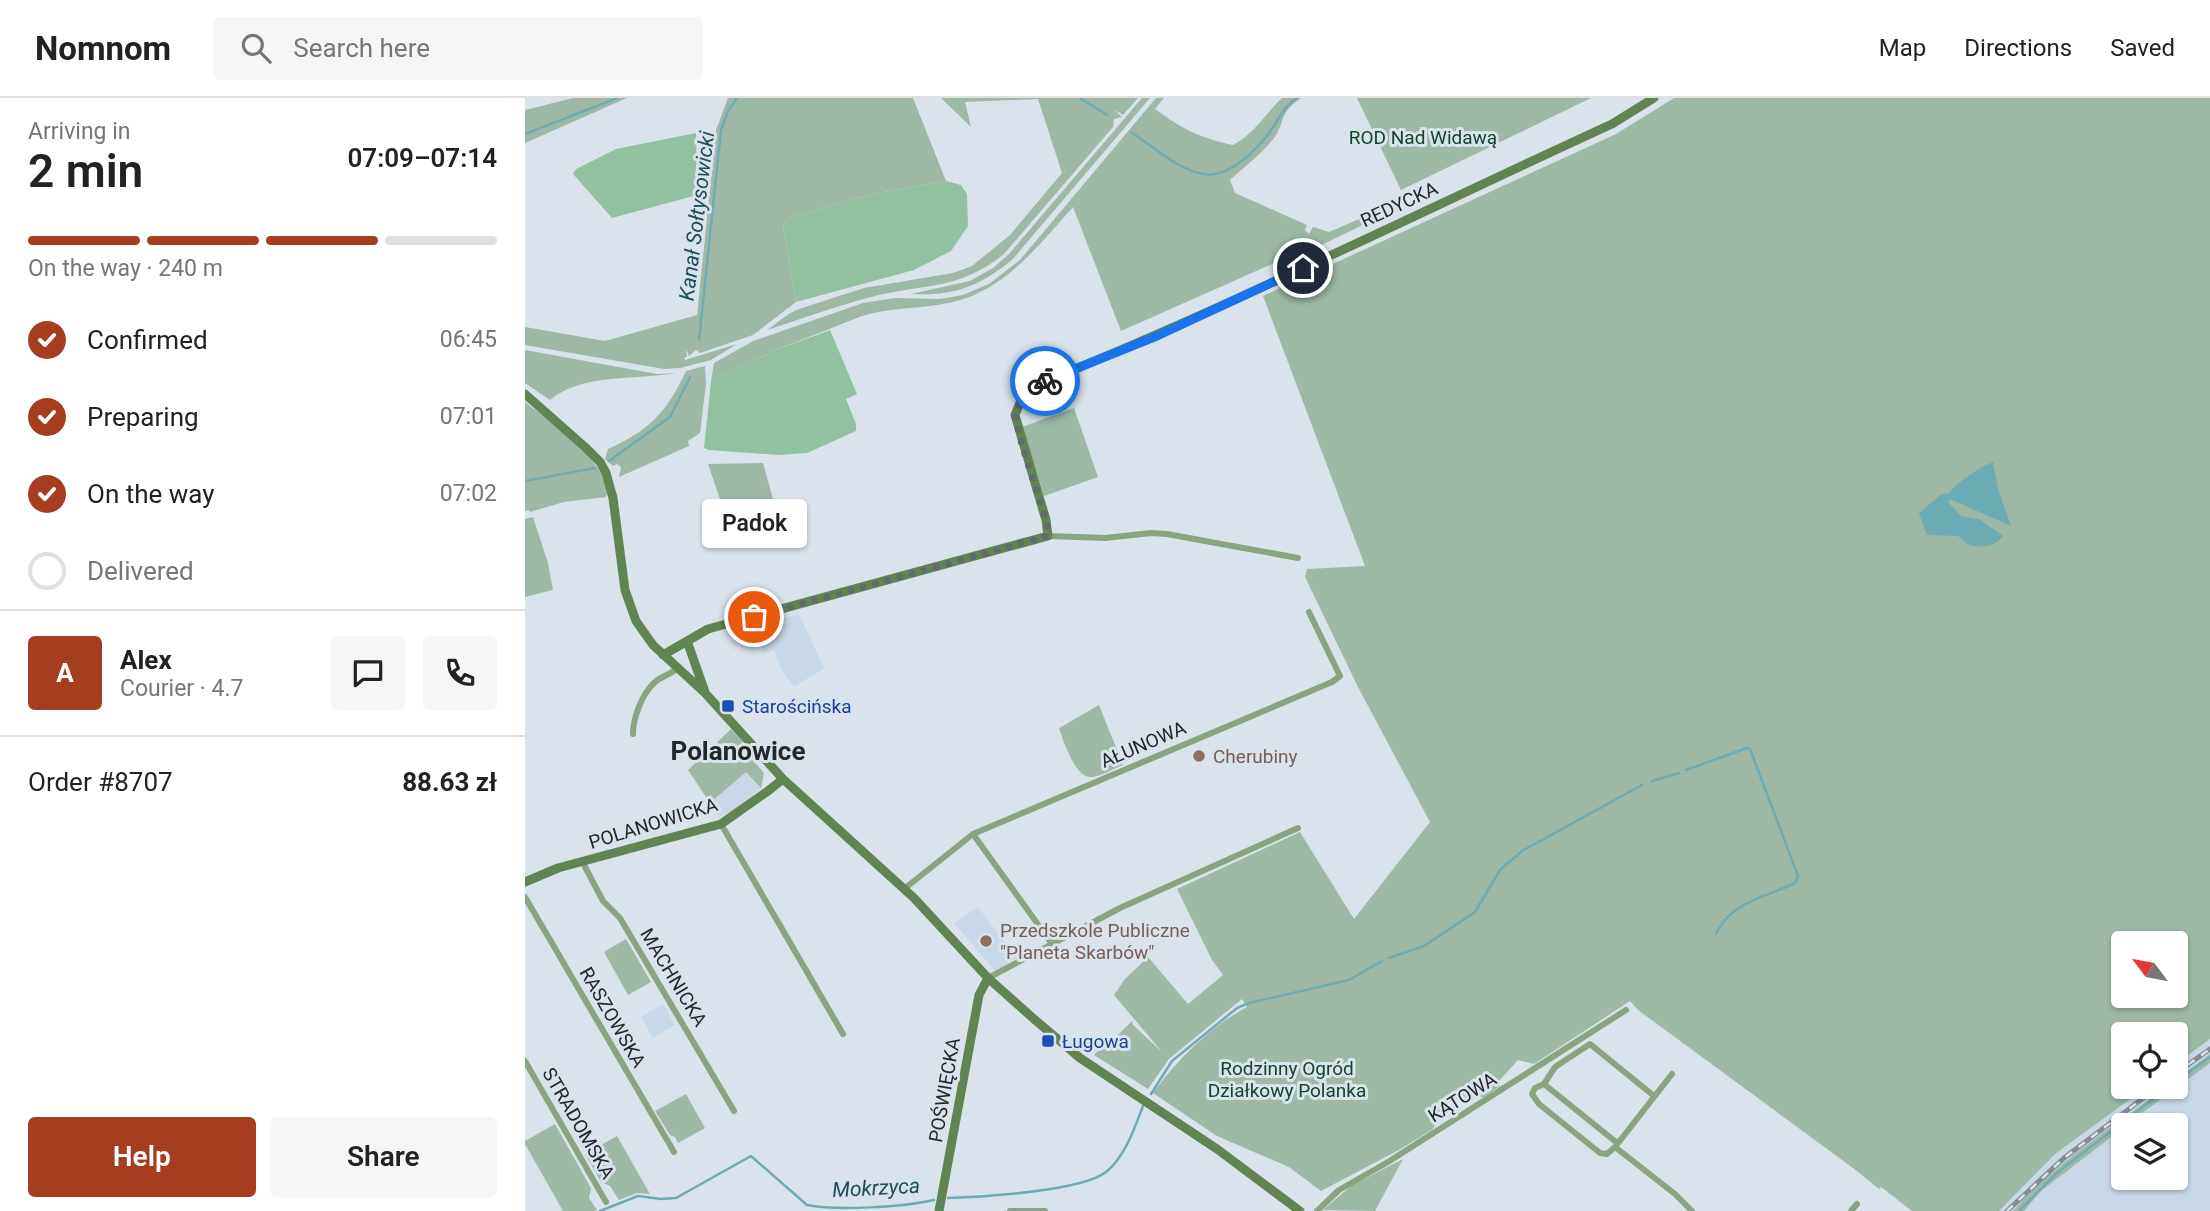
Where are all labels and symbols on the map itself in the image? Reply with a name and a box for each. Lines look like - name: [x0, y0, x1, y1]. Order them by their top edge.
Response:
- park label: ROD Nad Widawą: [1349, 126, 1497, 149]
- water label: Kanał Sołtysowicki: [675, 130, 719, 302]
- street label: REDYCKA: [1357, 176, 1442, 232]
- pin: [1273, 238, 1333, 298]
- courier: [1010, 346, 1080, 416]
- callout: Padok: [701, 498, 807, 547]
- pin: [724, 587, 784, 647]
- place label: Starościńska: [742, 695, 852, 718]
- marker: Starościńska: [720, 698, 736, 714]
- street label: AŁUNOWA: [1097, 716, 1190, 773]
- district label: Polanowice: [671, 736, 805, 766]
- place label: Cherubiny: [1213, 745, 1298, 768]
- marker: Cherubiny: [1191, 748, 1207, 764]
- street label: POLANOWICKA: [586, 793, 721, 854]
- place label: Przedszkole Publiczne "Planeta Skarbów": [1000, 919, 1190, 964]
- street label: MACHNICKA: [635, 924, 712, 1031]
- north arrow: [2111, 931, 2187, 1008]
- marker: Przedszkole Publiczne "Planeta Skarbów": [978, 933, 994, 949]
- street label: RASZOWSKA: [575, 963, 651, 1072]
- place label: Ługowa: [1062, 1030, 1129, 1053]
- marker: Ługowa: [1040, 1033, 1056, 1049]
- street label: POŚWIĘCKA: [924, 1035, 965, 1144]
- park label: Rodzinny Ogród Działkowy Polanka: [1208, 1057, 1366, 1102]
- street label: STRADOMSKA: [537, 1064, 620, 1183]
- street label: KĄTOWA: [1424, 1067, 1501, 1127]
- water label: Mokrzyca: [831, 1174, 921, 1202]

